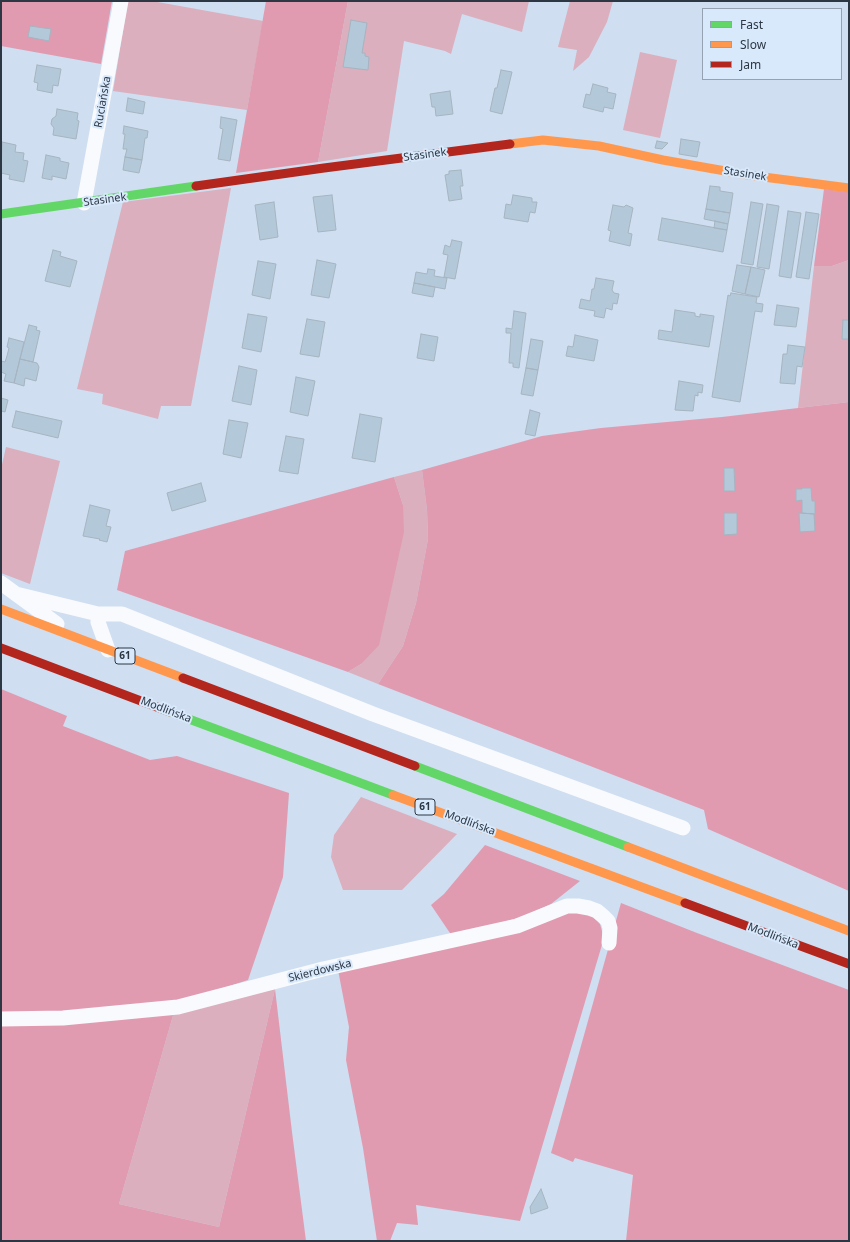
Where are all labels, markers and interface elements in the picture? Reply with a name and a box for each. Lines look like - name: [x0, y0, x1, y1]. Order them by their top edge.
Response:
- legend: [702, 8, 842, 80]
- text: Fast: [740, 16, 763, 33]
- text: Slow: [740, 36, 766, 53]
- text: Jam: [740, 56, 761, 73]
- street label: Ruciańska: [92, 75, 114, 129]
- street label: Stasinek: [403, 145, 447, 165]
- street label: Stasinek: [723, 164, 767, 184]
- street label: Stasinek: [83, 190, 127, 210]
- road number: 61: [115, 648, 135, 664]
- street label: Modlińska: [139, 694, 193, 726]
- road number: 61: [415, 799, 435, 815]
- street label: Modlińska: [443, 808, 497, 838]
- street label: Modlińska: [746, 920, 800, 952]
- street label: Skierdowska: [287, 957, 353, 985]

